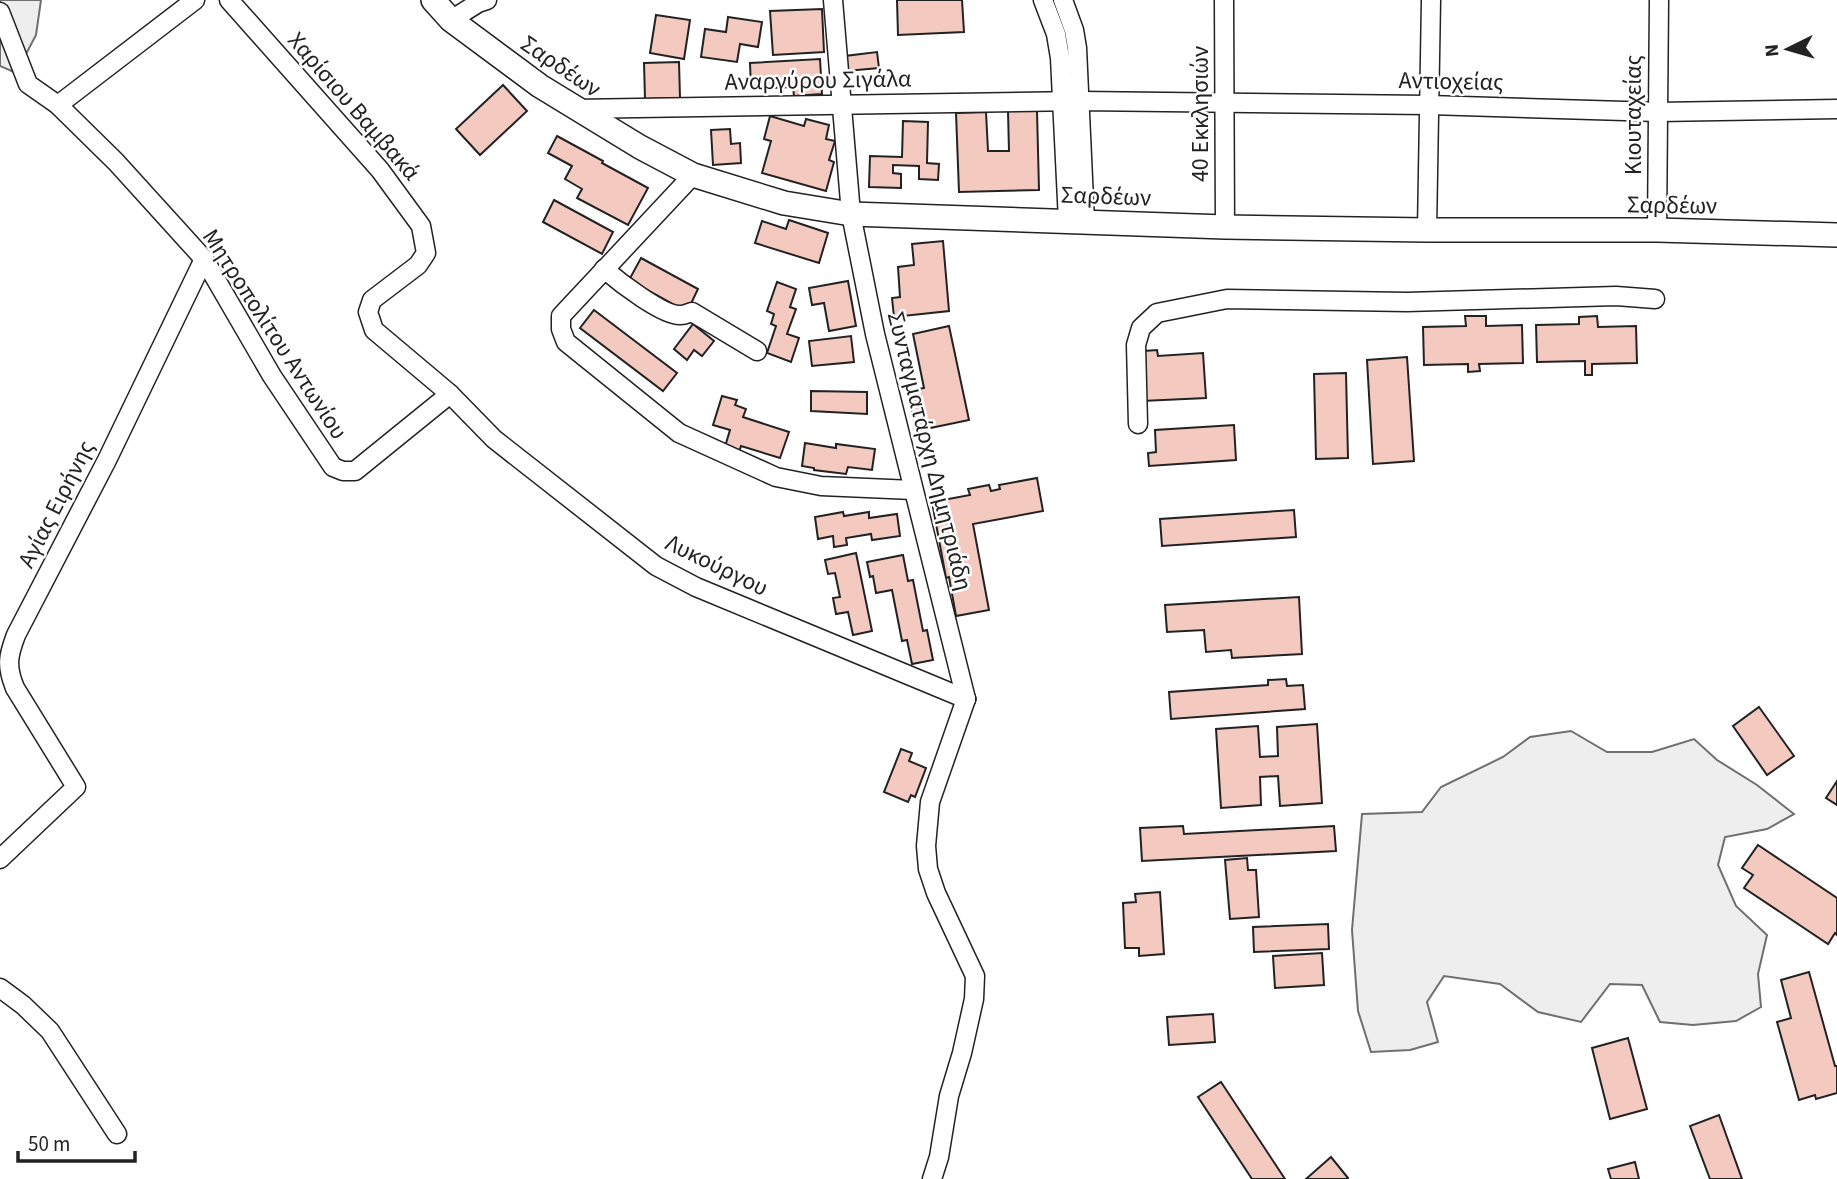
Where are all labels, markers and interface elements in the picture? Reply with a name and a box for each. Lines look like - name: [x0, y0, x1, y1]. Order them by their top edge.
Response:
- north arrow: [1753, 14, 1823, 84]
- street label: Χαρίσιου Βαμβακά: [279, 24, 428, 189]
- street label: Σαρδέων: [514, 27, 608, 106]
- text: N: [1759, 43, 1787, 58]
- street label: 40 Εκκλησιών: [1183, 46, 1218, 182]
- street label: Κιουταχείας: [1616, 55, 1651, 175]
- street label: Αναργύρου Σιγάλα: [724, 61, 912, 100]
- street label: Αντιοχείας: [1398, 63, 1504, 100]
- street label: Σαρδέων: [1060, 177, 1152, 216]
- street label: Σαρδέων: [1627, 187, 1717, 224]
- street label: Μητροπολίτου Αντωνίου: [193, 222, 356, 446]
- street label: Συνταγματάρχη Δημητριάδη: [878, 308, 981, 594]
- street label: Αγίας Ειρήνης: [9, 434, 104, 574]
- street label: Λυκούργου: [660, 526, 774, 605]
- scale bar: [18, 1120, 135, 1164]
- text: 50 m: [28, 1129, 70, 1159]

